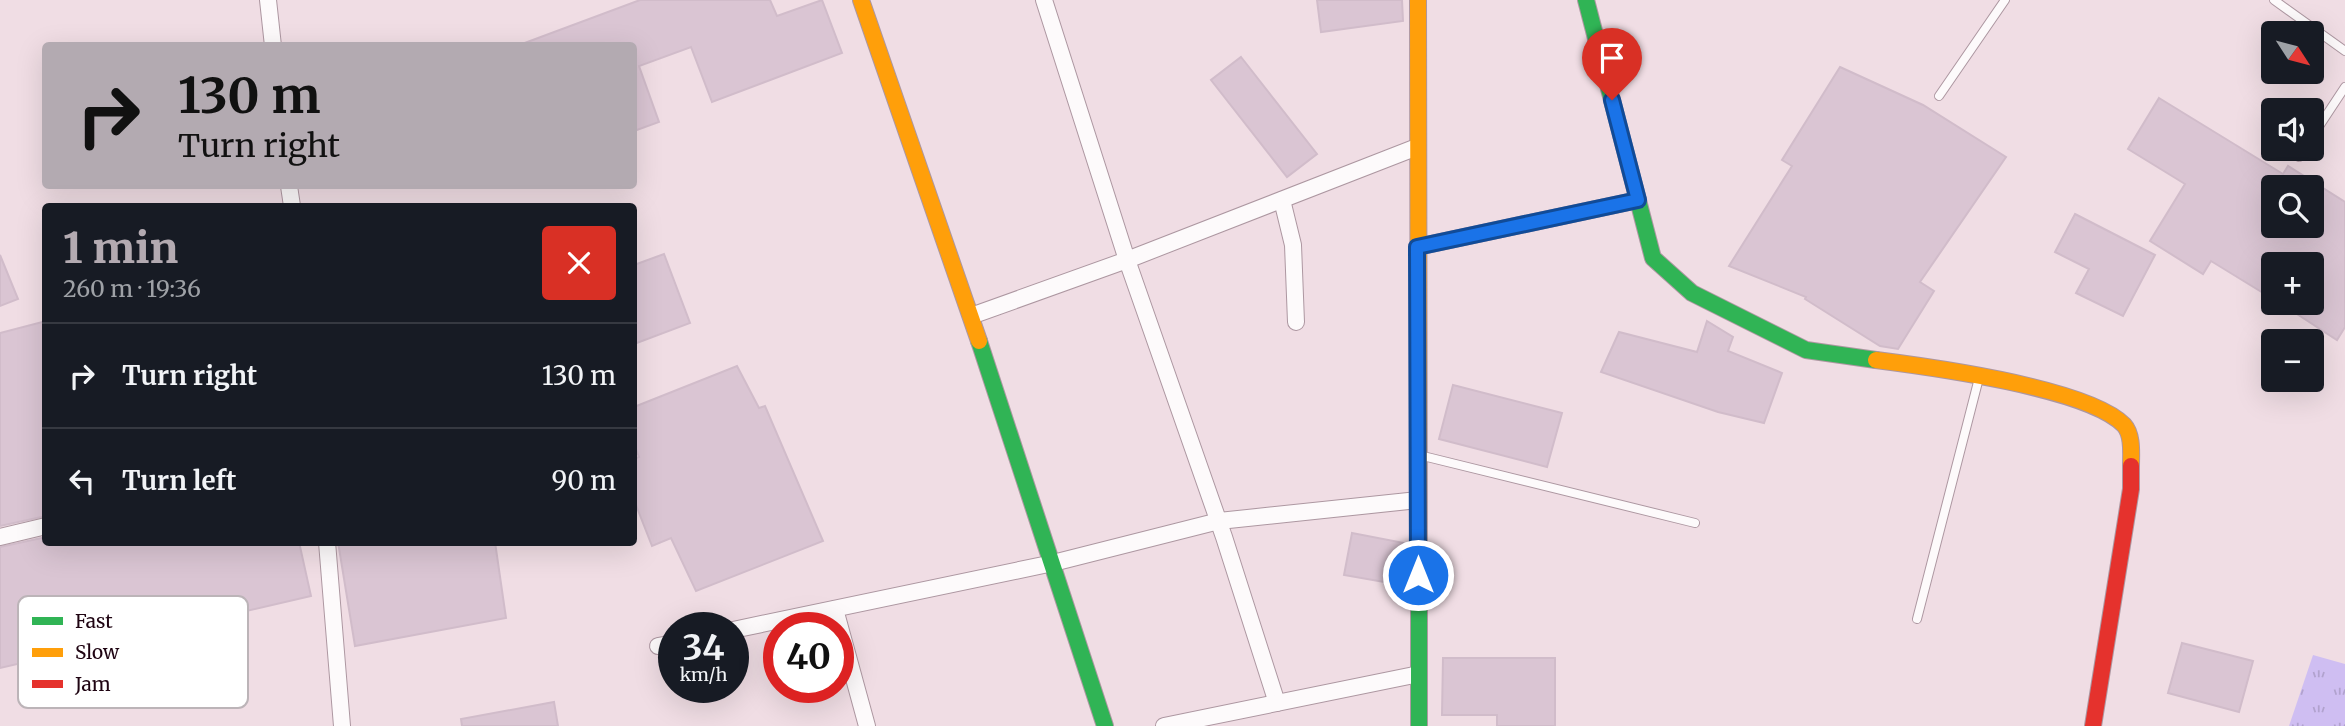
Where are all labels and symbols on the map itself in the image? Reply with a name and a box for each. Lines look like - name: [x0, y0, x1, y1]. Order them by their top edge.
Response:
- north arrow: [2261, 21, 2324, 84]
- pin: [1582, 28, 1642, 100]
- position arrow: [1381, 538, 1455, 612]
- legend: [18, 596, 248, 708]
- text: Fast: [75, 609, 113, 633]
- speed limit sign: 40: [763, 612, 854, 703]
- text: Slow: [75, 640, 120, 664]
- text: Jam: [74, 672, 111, 696]

